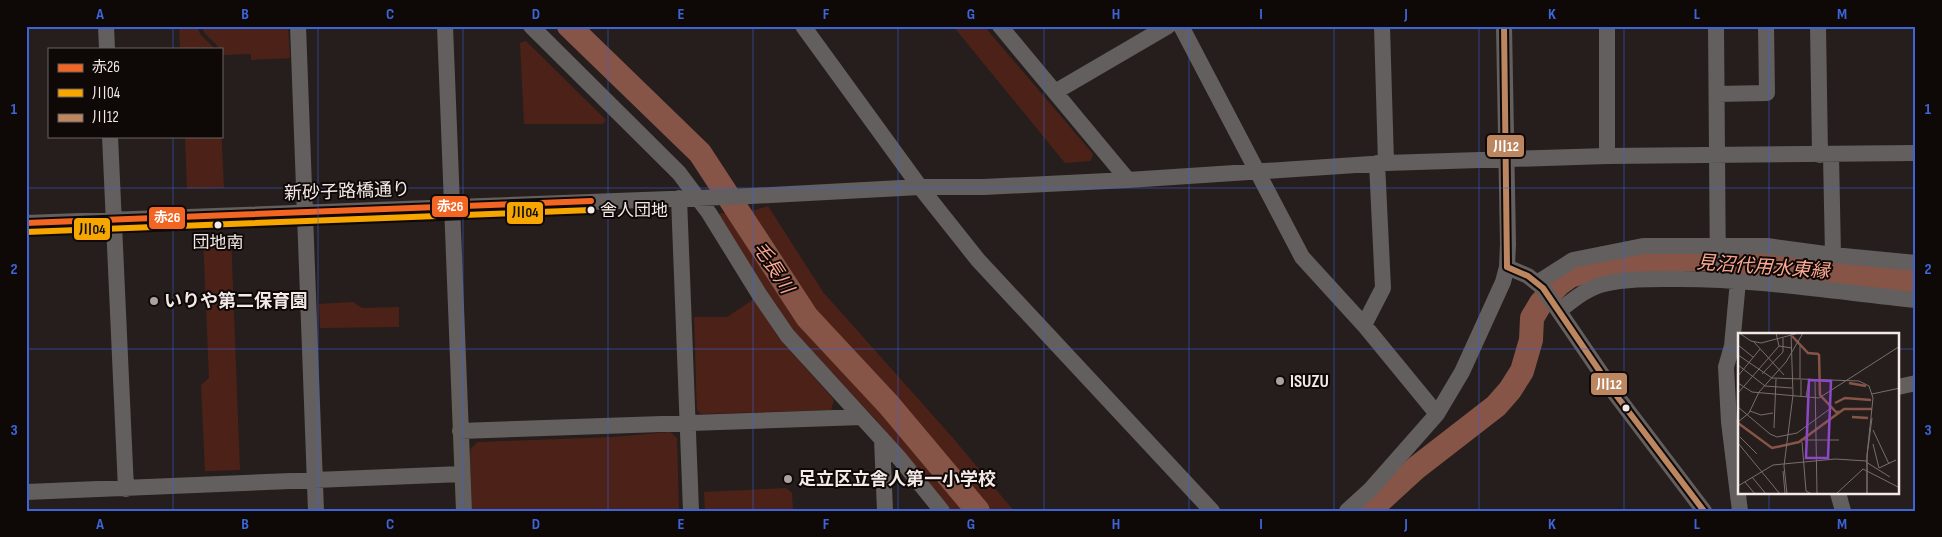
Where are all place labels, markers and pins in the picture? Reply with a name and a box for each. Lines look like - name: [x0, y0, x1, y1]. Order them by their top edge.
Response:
- place label: 舎人団地: [600, 201, 668, 221]
- marker: 舎人団地: [586, 205, 596, 215]
- marker: 団地南: [213, 220, 223, 230]
- place label: 団地南: [193, 233, 244, 253]
- place label: いりや第二保育園: [164, 291, 308, 312]
- marker: いりや第二保育園: [148, 295, 160, 307]
- place label: ISUZU: [1290, 371, 1329, 392]
- marker: ISUZU: [1274, 375, 1286, 387]
- unlabelled marker: [1621, 403, 1631, 413]
- place label: 足立区立舎人第一小学校: [798, 469, 996, 490]
- marker: 足立区立舎人第一小学校: [782, 473, 794, 485]

